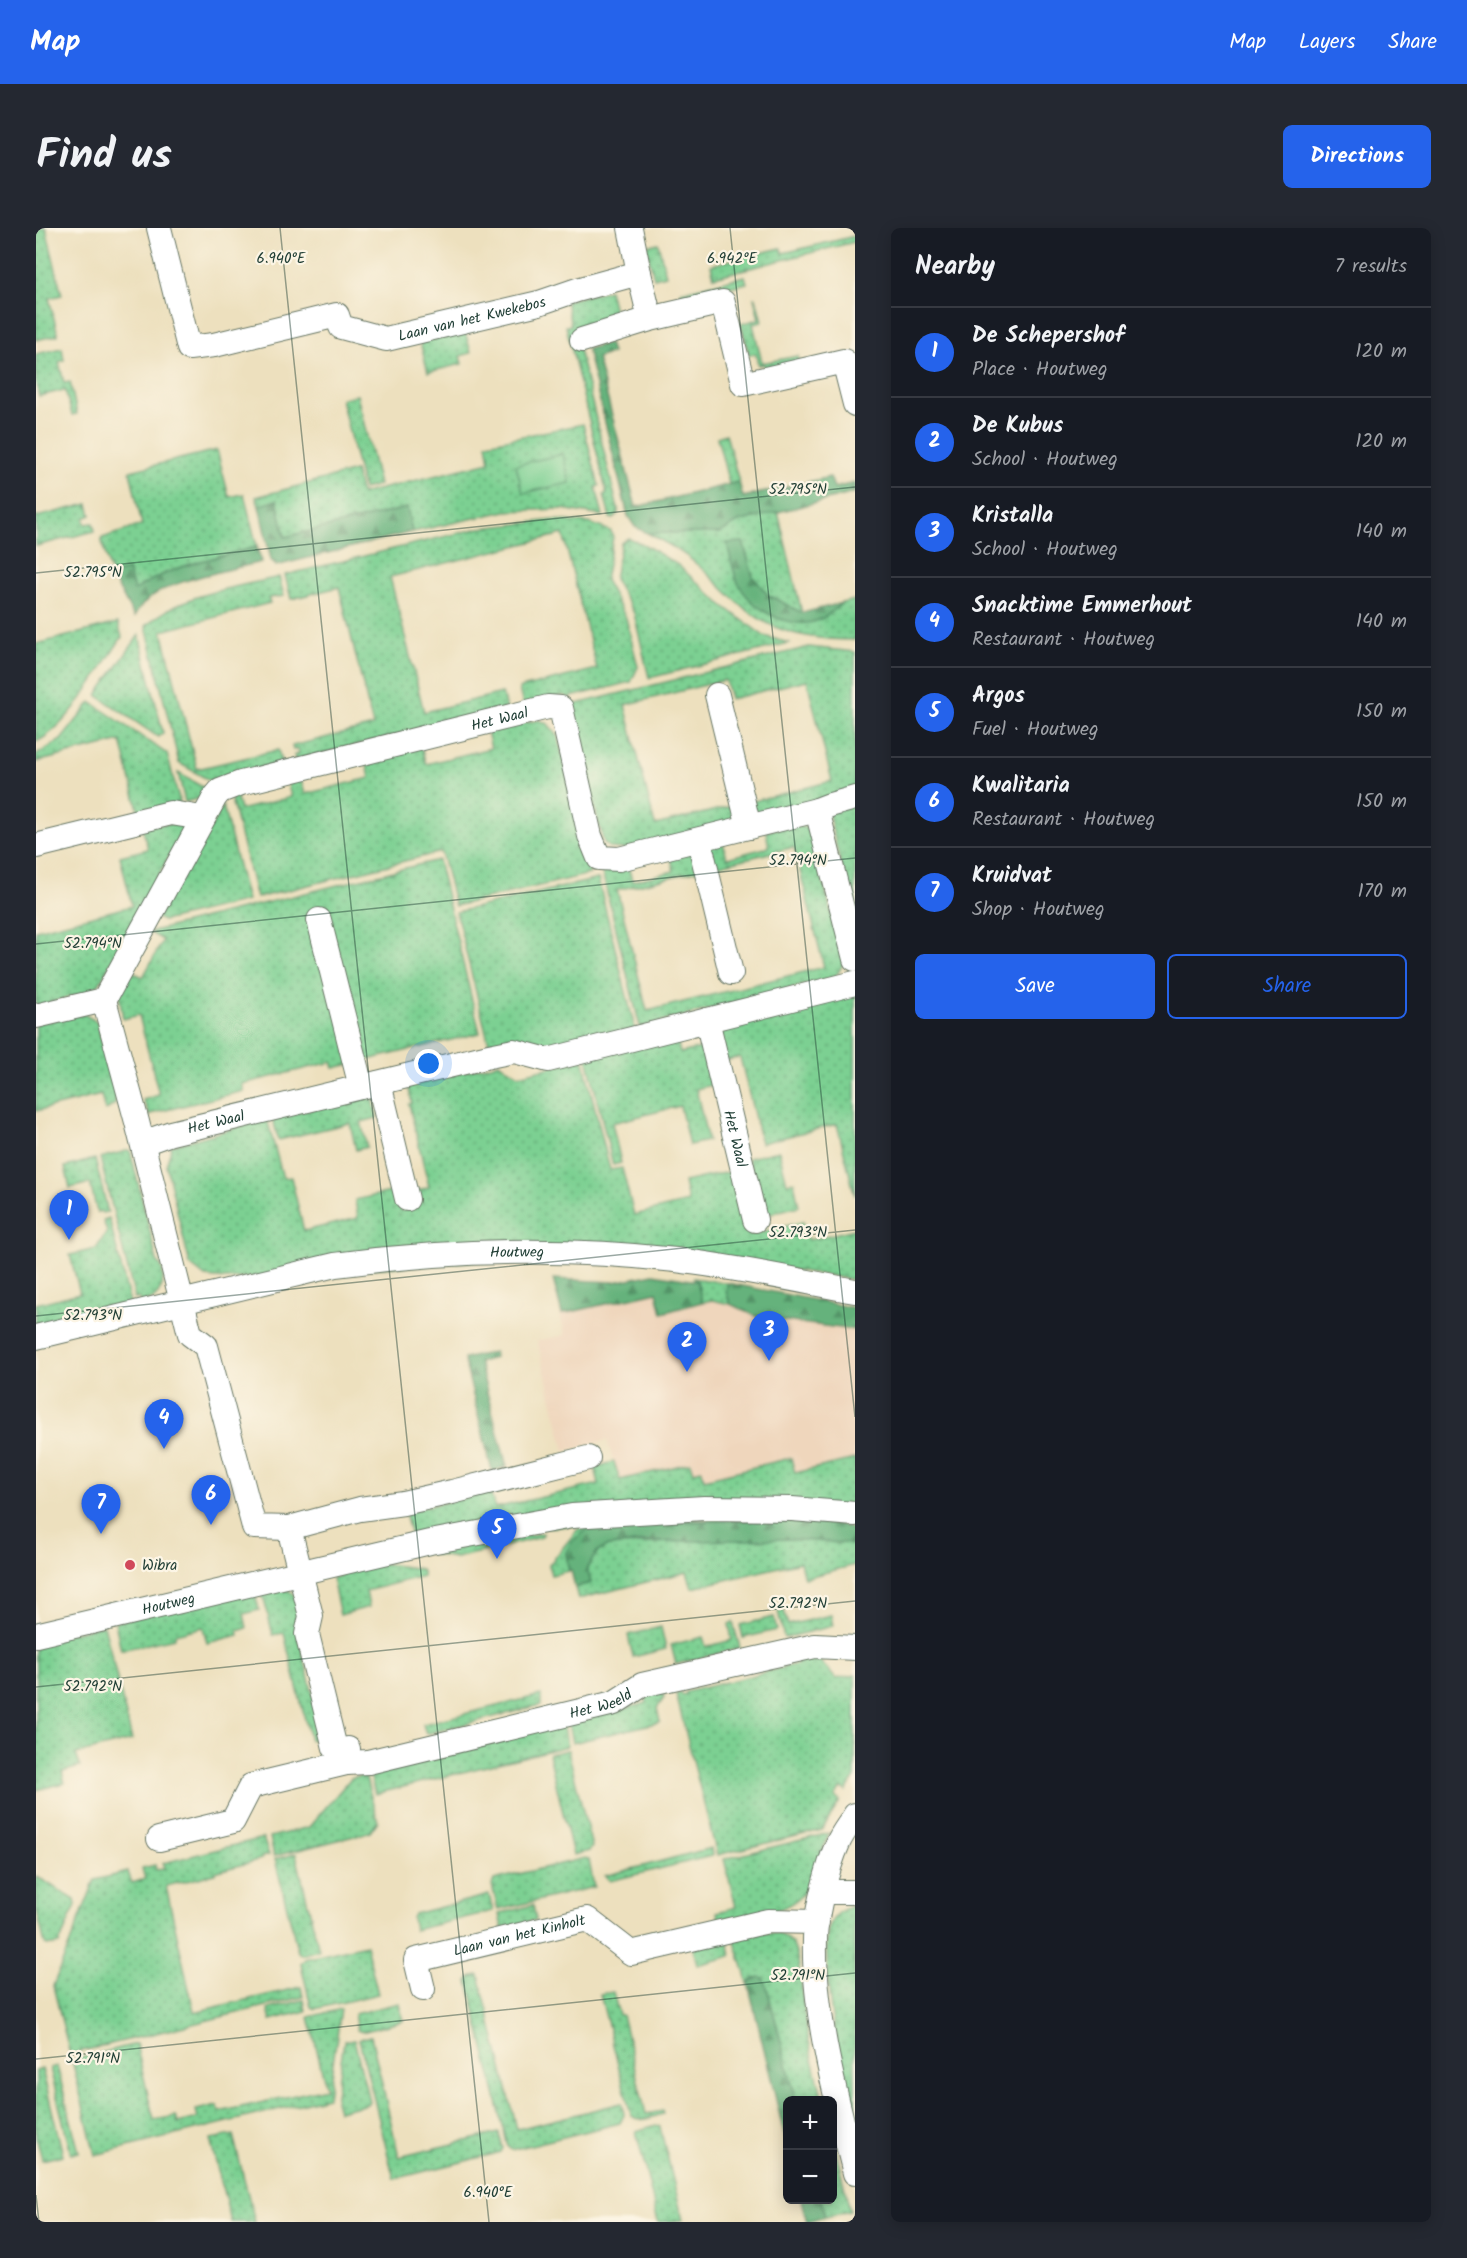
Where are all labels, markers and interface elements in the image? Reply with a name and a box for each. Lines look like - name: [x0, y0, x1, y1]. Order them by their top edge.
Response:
- text: Map: [30, 20, 81, 65]
- text: Map: [1229, 26, 1266, 59]
- text: Layers: [1299, 26, 1355, 59]
- text: Share: [1388, 26, 1437, 59]
- text: Find us: [36, 123, 172, 190]
- button: Directions: [1283, 125, 1431, 188]
- text: Nearby: [915, 246, 995, 288]
- text: 6.940°E: [257, 247, 307, 271]
- text: 6.942°E: [707, 247, 758, 271]
- text: 7 results: [1335, 251, 1407, 283]
- street label: Laan van het Kwekebos: [396, 290, 550, 349]
- text: De Schepershof: [972, 319, 1125, 354]
- text: 1: [931, 336, 938, 368]
- text: 120 m: [1355, 336, 1407, 368]
- text: Place · Houtweg: [972, 354, 1108, 386]
- text: De Kubus: [972, 409, 1063, 444]
- text: 2: [929, 426, 940, 458]
- text: 120 m: [1355, 426, 1407, 458]
- text: School · Houtweg: [972, 444, 1118, 476]
- text: 52.795°N: [769, 478, 827, 502]
- text: Kristalla: [972, 499, 1053, 534]
- text: 3: [929, 516, 940, 548]
- text: 140 m: [1356, 516, 1407, 548]
- text: School · Houtweg: [972, 534, 1118, 566]
- text: 52.795°N: [64, 561, 122, 585]
- text: Snacktime Emmerhout: [972, 589, 1192, 624]
- text: 4: [929, 606, 940, 638]
- text: 140 m: [1356, 606, 1407, 638]
- text: Restaurant · Houtweg: [972, 624, 1155, 656]
- text: Argos: [972, 679, 1025, 714]
- text: 5: [929, 696, 940, 728]
- text: 150 m: [1356, 696, 1407, 728]
- street label: Het Waal: [469, 701, 531, 739]
- text: Fuel · Houtweg: [972, 714, 1099, 746]
- text: Kwalitaria: [972, 769, 1070, 804]
- text: 6: [929, 786, 940, 818]
- text: 150 m: [1356, 786, 1407, 818]
- text: Restaurant · Houtweg: [972, 804, 1155, 836]
- text: 52.794°N: [769, 849, 827, 873]
- text: Kruidvat: [972, 859, 1052, 894]
- text: 7: [930, 876, 939, 908]
- text: 170 m: [1358, 876, 1407, 908]
- text: Shop · Houtweg: [972, 894, 1105, 926]
- text: 52.794°N: [64, 932, 122, 956]
- button: Save: [915, 954, 1155, 1019]
- button: Share: [1167, 954, 1407, 1019]
- your location: [414, 1049, 443, 1078]
- street label: Het Waal: [185, 1105, 248, 1142]
- street label: Het Waal: [716, 1108, 753, 1170]
- pin: 1: [50, 1190, 88, 1240]
- text: 52.793°N: [769, 1221, 827, 1245]
- street label: Houtweg: [490, 1241, 544, 1265]
- text: 52.793°N: [64, 1304, 122, 1328]
- pin: 3: [750, 1312, 788, 1361]
- pin: 2: [668, 1322, 706, 1372]
- pin: 4: [144, 1400, 184, 1449]
- pin: 6: [192, 1476, 231, 1525]
- pin: 7: [82, 1484, 120, 1534]
- pin: 5: [478, 1510, 516, 1559]
- place label: Wibra: [142, 1554, 177, 1578]
- marker: Wibra: [123, 1558, 137, 1572]
- street label: Houtweg: [140, 1587, 198, 1623]
- text: 52.792°N: [769, 1592, 827, 1616]
- text: 52.792°N: [64, 1675, 122, 1699]
- street label: Het Weeld: [567, 1683, 638, 1726]
- street label: Laan van het Kinholt: [451, 1909, 588, 1964]
- text: 52.791°N: [771, 1964, 825, 1988]
- text: 52.791°N: [66, 2047, 120, 2071]
- map controls: [783, 2096, 837, 2204]
- button: +: [783, 2096, 837, 2150]
- button: −: [783, 2150, 837, 2204]
- text: 6.940°E: [464, 2181, 514, 2205]

